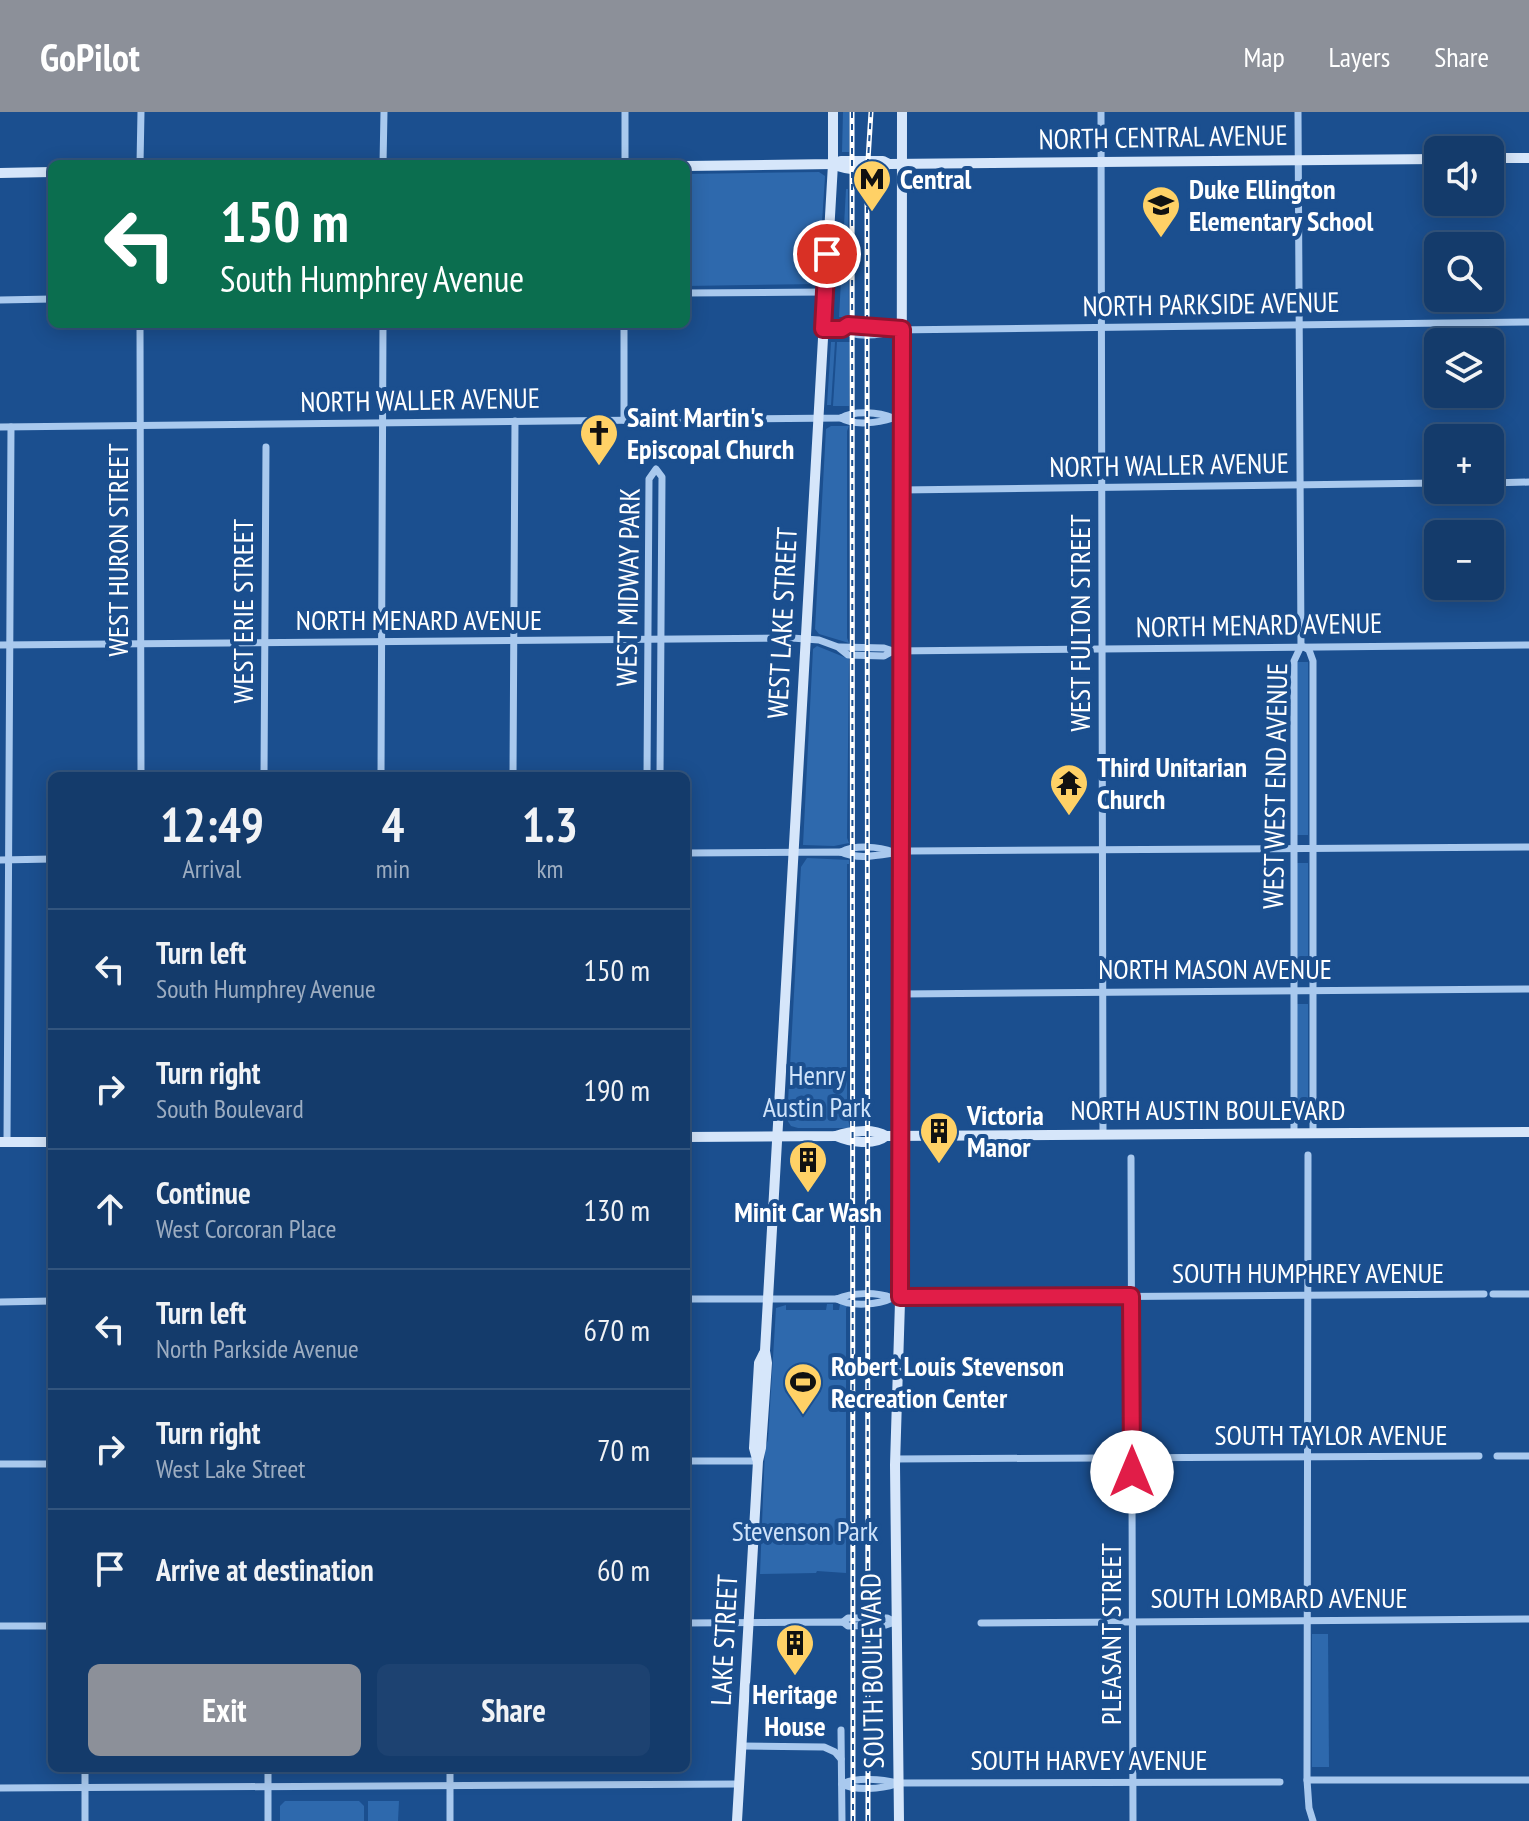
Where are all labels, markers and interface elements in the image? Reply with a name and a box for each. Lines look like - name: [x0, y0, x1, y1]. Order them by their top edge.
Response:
- text: GoPilot: [40, 32, 140, 81]
- text: Map: [1243, 38, 1285, 75]
- text: Layers: [1329, 38, 1390, 75]
- text: Share: [1434, 38, 1489, 75]
- street label: NORTH CENTRAL AVENUE: [1038, 116, 1288, 157]
- map controls: [1424, 136, 1504, 600]
- button: sound: [1424, 136, 1504, 216]
- metro station icon: Central: [851, 158, 893, 213]
- place label: Central: [900, 160, 971, 197]
- place label: Duke Ellington Elementary School: [1189, 170, 1374, 239]
- school or university icon: Duke Ellington Elementary School: [1140, 184, 1182, 239]
- text: 150 m: [220, 185, 349, 257]
- icon: left: [88, 192, 192, 296]
- pin: [793, 220, 861, 288]
- icon: arrive: [805, 232, 849, 276]
- button: search: [1424, 232, 1504, 312]
- text: South Humphrey Avenue: [220, 255, 524, 302]
- street label: NORTH PARKSIDE AVENUE: [1082, 283, 1340, 324]
- button: layers: [1424, 328, 1504, 408]
- street label: NORTH WALLER AVENUE: [300, 379, 540, 420]
- place label: Saint Martin's Episcopal Church: [627, 398, 794, 467]
- church icon: Saint Martin's Episcopal Church: [578, 412, 620, 467]
- button: +: [1424, 424, 1504, 504]
- street label: WEST HURON STREET: [99, 443, 136, 657]
- street label: NORTH WALLER AVENUE: [1049, 444, 1289, 485]
- street label: WEST MIDWAY PARK: [607, 487, 648, 687]
- street label: WEST FULTON STREET: [1061, 514, 1098, 732]
- street label: WEST ERIE STREET: [224, 518, 261, 703]
- button: −: [1424, 520, 1504, 600]
- street label: WEST LAKE STREET: [758, 526, 805, 720]
- street label: NORTH MENARD AVENUE: [296, 601, 542, 638]
- street label: NORTH MENARD AVENUE: [1136, 604, 1382, 645]
- street label: WEST WEST END AVENUE: [1254, 663, 1295, 909]
- place label: Third Unitarian Church: [1097, 748, 1247, 817]
- temple icon: Third Unitarian Church: [1048, 762, 1090, 817]
- text: 12:49: [160, 793, 264, 855]
- text: 4: [381, 793, 404, 855]
- text: 1.3: [522, 793, 578, 855]
- text: Arrival: [183, 852, 241, 885]
- text: min: [376, 852, 410, 885]
- text: km: [536, 852, 563, 885]
- text: Turn left: [156, 933, 246, 972]
- icon: left: [88, 947, 132, 991]
- text: 150 m: [584, 950, 650, 989]
- street label: NORTH MASON AVENUE: [1098, 950, 1332, 987]
- text: South Humphrey Avenue: [156, 972, 376, 1005]
- text: Turn right: [156, 1053, 260, 1092]
- park label: Henry Austin Park: [763, 1056, 871, 1125]
- icon: right: [88, 1067, 132, 1111]
- text: 190 m: [584, 1070, 650, 1109]
- street label: NORTH AUSTIN BOULEVARD: [1070, 1091, 1346, 1128]
- text: South Boulevard: [156, 1092, 304, 1125]
- place label: Victoria Manor: [966, 1096, 1044, 1165]
- building icon: Victoria Manor: [918, 1110, 960, 1165]
- building icon: Minit Car Wash: [787, 1139, 829, 1194]
- text: Continue: [156, 1173, 251, 1212]
- icon: ahead: [88, 1187, 132, 1231]
- text: 130 m: [584, 1190, 650, 1229]
- place label: Minit Car Wash: [734, 1193, 882, 1230]
- text: West Corcoran Place: [156, 1212, 337, 1245]
- street label: SOUTH HUMPHREY AVENUE: [1172, 1254, 1444, 1291]
- text: Turn left: [156, 1293, 246, 1332]
- icon: left: [88, 1307, 132, 1351]
- text: 670 m: [584, 1310, 650, 1349]
- text: North Parkside Avenue: [156, 1332, 359, 1365]
- place label: Robert Louis Stevenson Recreation Center: [831, 1347, 1064, 1416]
- sports icon: Robert Louis Stevenson Recreation Center: [782, 1361, 824, 1416]
- text: Turn right: [156, 1413, 260, 1452]
- street label: SOUTH TAYLOR AVENUE: [1215, 1416, 1447, 1453]
- icon: right: [88, 1427, 132, 1471]
- text: 70 m: [597, 1430, 650, 1469]
- position arrow: [1090, 1430, 1174, 1514]
- text: West Lake Street: [156, 1452, 305, 1485]
- park label: Stevenson Park: [732, 1512, 878, 1549]
- street label: PLEASANT STREET: [1092, 1543, 1129, 1725]
- icon: arrive: [88, 1547, 132, 1591]
- text: Arrive at destination: [156, 1550, 374, 1589]
- text: 60 m: [597, 1550, 650, 1589]
- street label: LAKE STREET: [702, 1573, 745, 1706]
- street label: SOUTH BOULEVARD: [851, 1573, 892, 1769]
- street label: SOUTH LOMBARD AVENUE: [1150, 1579, 1408, 1616]
- building icon: Heritage House: [774, 1622, 816, 1677]
- button: Exit: [88, 1664, 361, 1756]
- button: Share: [377, 1664, 650, 1756]
- place label: Heritage House: [752, 1675, 838, 1744]
- street label: SOUTH HARVEY AVENUE: [970, 1741, 1208, 1778]

